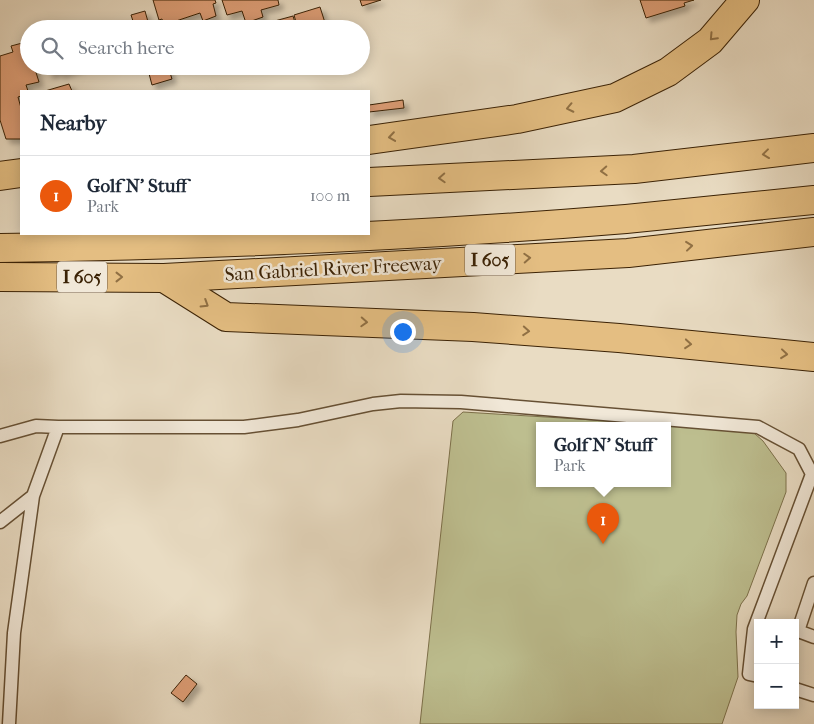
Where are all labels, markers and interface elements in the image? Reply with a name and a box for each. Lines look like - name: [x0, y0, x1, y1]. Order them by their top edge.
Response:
- search box: [20, 20, 370, 75]
- one-way arrow: [710, 31, 719, 40]
- icon: search: [38, 34, 66, 62]
- text: Search here: [78, 37, 174, 59]
- one-way arrow: [565, 102, 574, 112]
- text: Nearby: [40, 111, 106, 135]
- one-way arrow: [388, 131, 396, 142]
- one-way arrow: [761, 148, 769, 159]
- one-way arrow: [600, 165, 608, 176]
- one-way arrow: [437, 173, 445, 184]
- text: Golf N' Stuff: [87, 175, 187, 197]
- text: 1: [53, 186, 59, 205]
- text: 100 m: [310, 186, 350, 205]
- text: Park: [87, 197, 119, 216]
- one-way arrow: [686, 241, 694, 252]
- road number: I 605: [465, 244, 515, 276]
- street label: San Gabriel River Freeway: [224, 252, 443, 286]
- one-way arrow: [524, 253, 532, 263]
- road number: I 605: [57, 262, 107, 292]
- one-way arrow: [115, 272, 123, 283]
- one-way arrow: [200, 297, 209, 307]
- one-way arrow: [360, 317, 368, 328]
- your location: [390, 319, 416, 345]
- one-way arrow: [523, 325, 531, 336]
- one-way arrow: [684, 339, 692, 350]
- one-way arrow: [780, 348, 788, 359]
- popup: [536, 422, 671, 487]
- text: Golf N' Stuff: [554, 434, 653, 456]
- text: Park: [554, 456, 585, 475]
- pin: 1: [587, 503, 619, 544]
- map controls: [754, 619, 799, 709]
- button: +: [754, 619, 799, 664]
- button: −: [754, 664, 799, 709]

